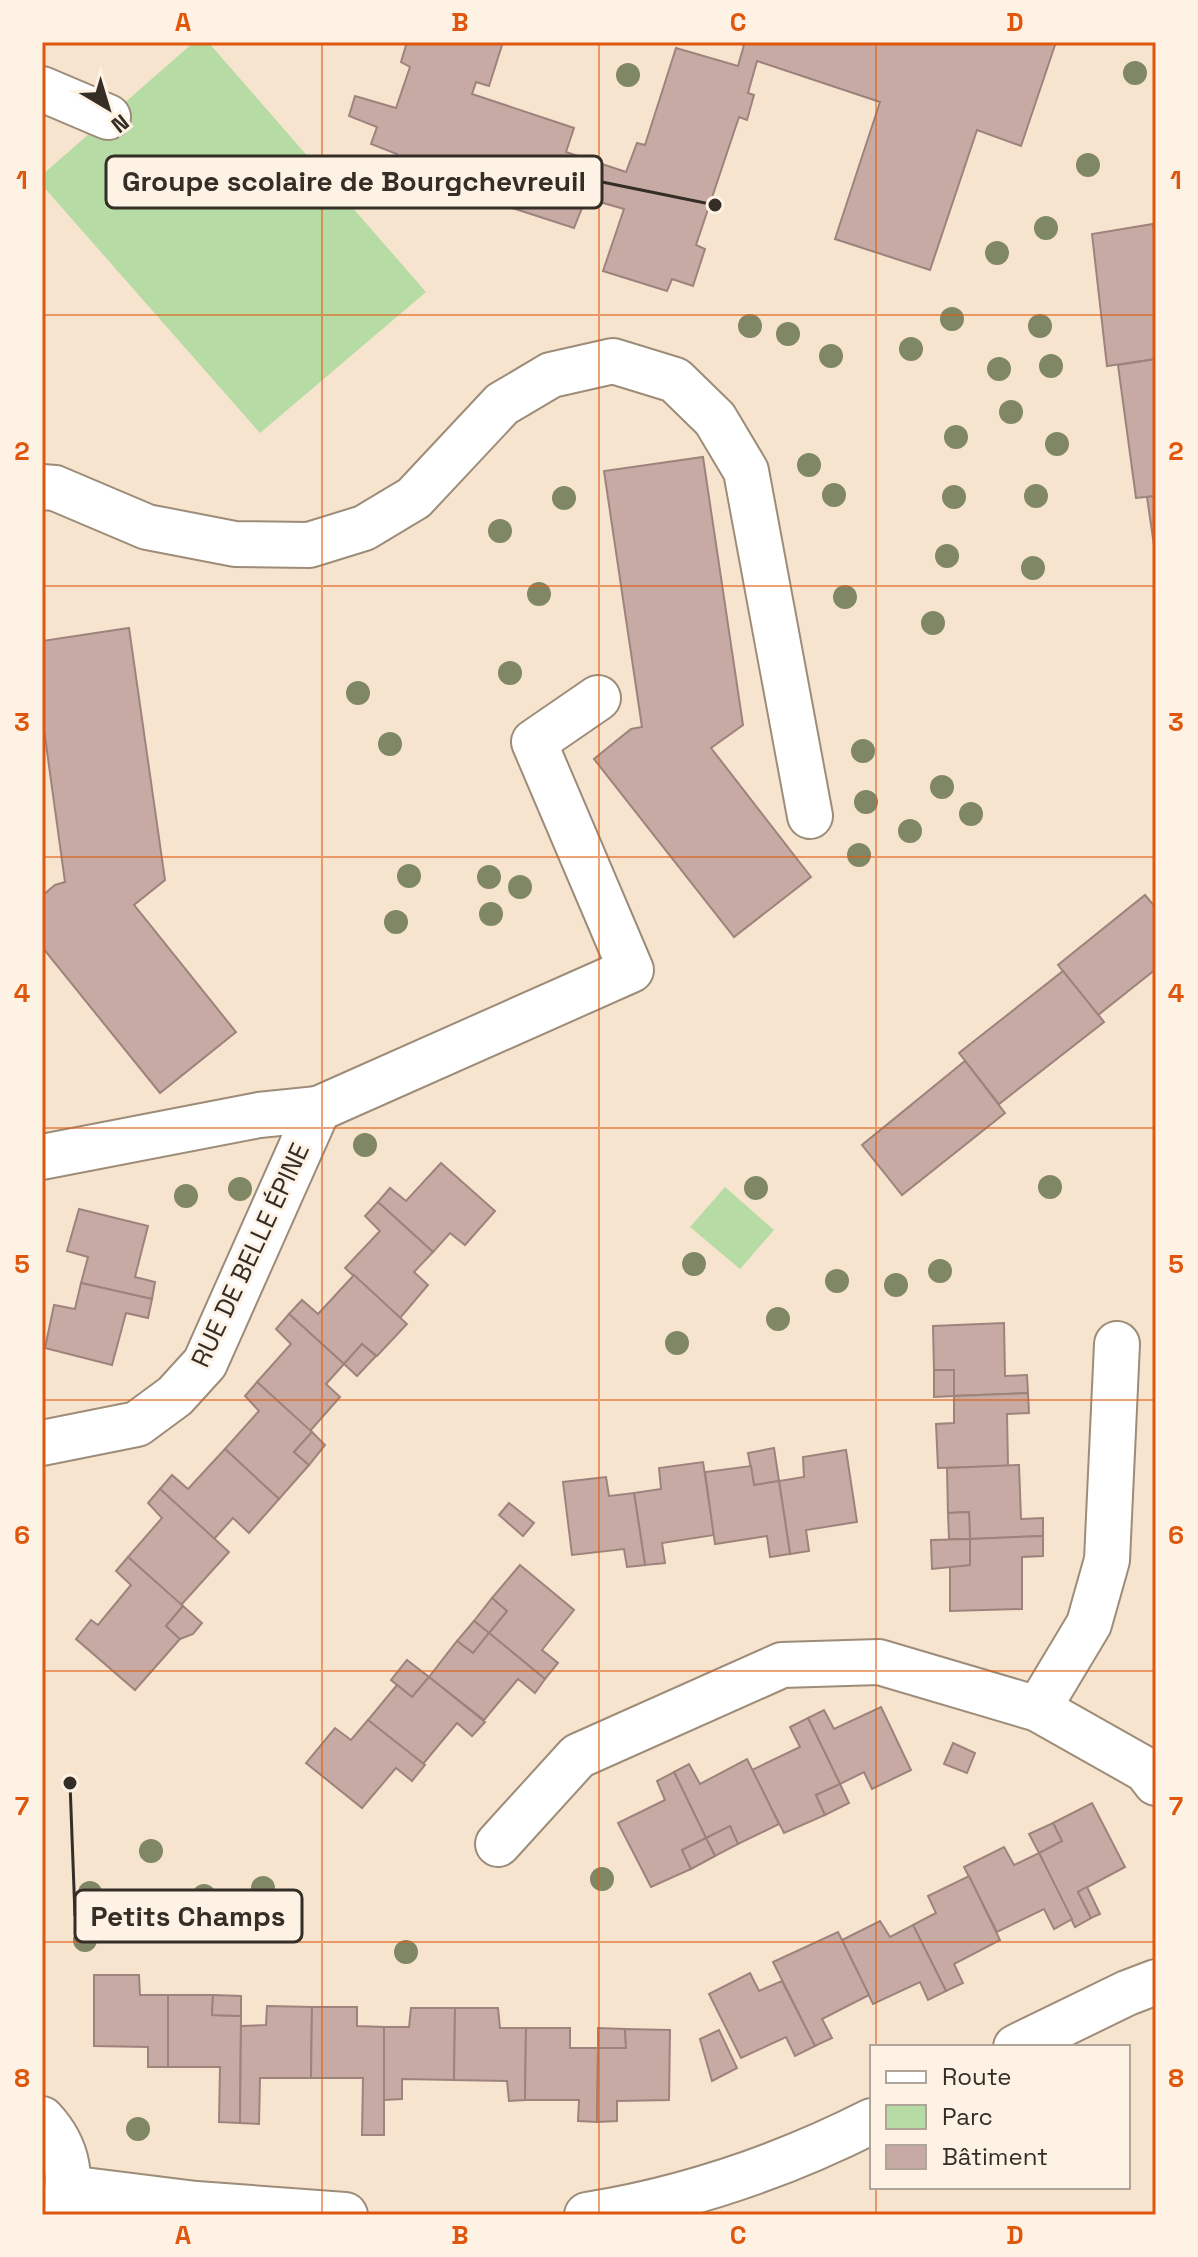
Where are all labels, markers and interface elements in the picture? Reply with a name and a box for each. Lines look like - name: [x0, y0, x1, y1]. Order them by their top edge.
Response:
- text: A: [175, 5, 192, 39]
- text: B: [451, 5, 469, 39]
- text: C: [730, 5, 746, 39]
- text: D: [1006, 5, 1024, 39]
- north arrow: [68, 68, 148, 148]
- text: N: [106, 108, 135, 139]
- callout: Groupe scolaire de Bourgchevreuil: [106, 156, 602, 208]
- text: 1: [16, 163, 28, 197]
- text: Groupe scolaire de Bourgchevreuil: [122, 163, 586, 199]
- text: 1: [1170, 163, 1182, 197]
- text: 2: [14, 434, 30, 468]
- text: 2: [1168, 434, 1184, 468]
- text: 3: [14, 705, 30, 739]
- text: 3: [1168, 705, 1184, 739]
- text: 4: [14, 976, 30, 1010]
- text: 4: [1168, 976, 1184, 1010]
- street label: RUE DE BELLE ÉPINE: [183, 1137, 317, 1373]
- text: 5: [14, 1247, 30, 1281]
- text: 5: [1168, 1247, 1184, 1281]
- text: 6: [14, 1518, 30, 1552]
- text: 6: [1168, 1518, 1184, 1552]
- text: 7: [15, 1789, 29, 1823]
- text: 7: [1169, 1789, 1183, 1823]
- callout: Petits Champs: [75, 1890, 302, 1942]
- text: Petits Champs: [91, 1898, 285, 1934]
- legend: [870, 2045, 1130, 2189]
- text: 8: [14, 2061, 30, 2095]
- text: Route: [942, 2061, 1011, 2092]
- text: 8: [1168, 2061, 1184, 2095]
- text: Parc: [942, 2101, 993, 2132]
- text: Bâtiment: [942, 2141, 1048, 2172]
- text: A: [175, 2218, 192, 2252]
- text: B: [451, 2218, 469, 2252]
- text: C: [730, 2218, 746, 2252]
- text: D: [1006, 2218, 1024, 2252]

